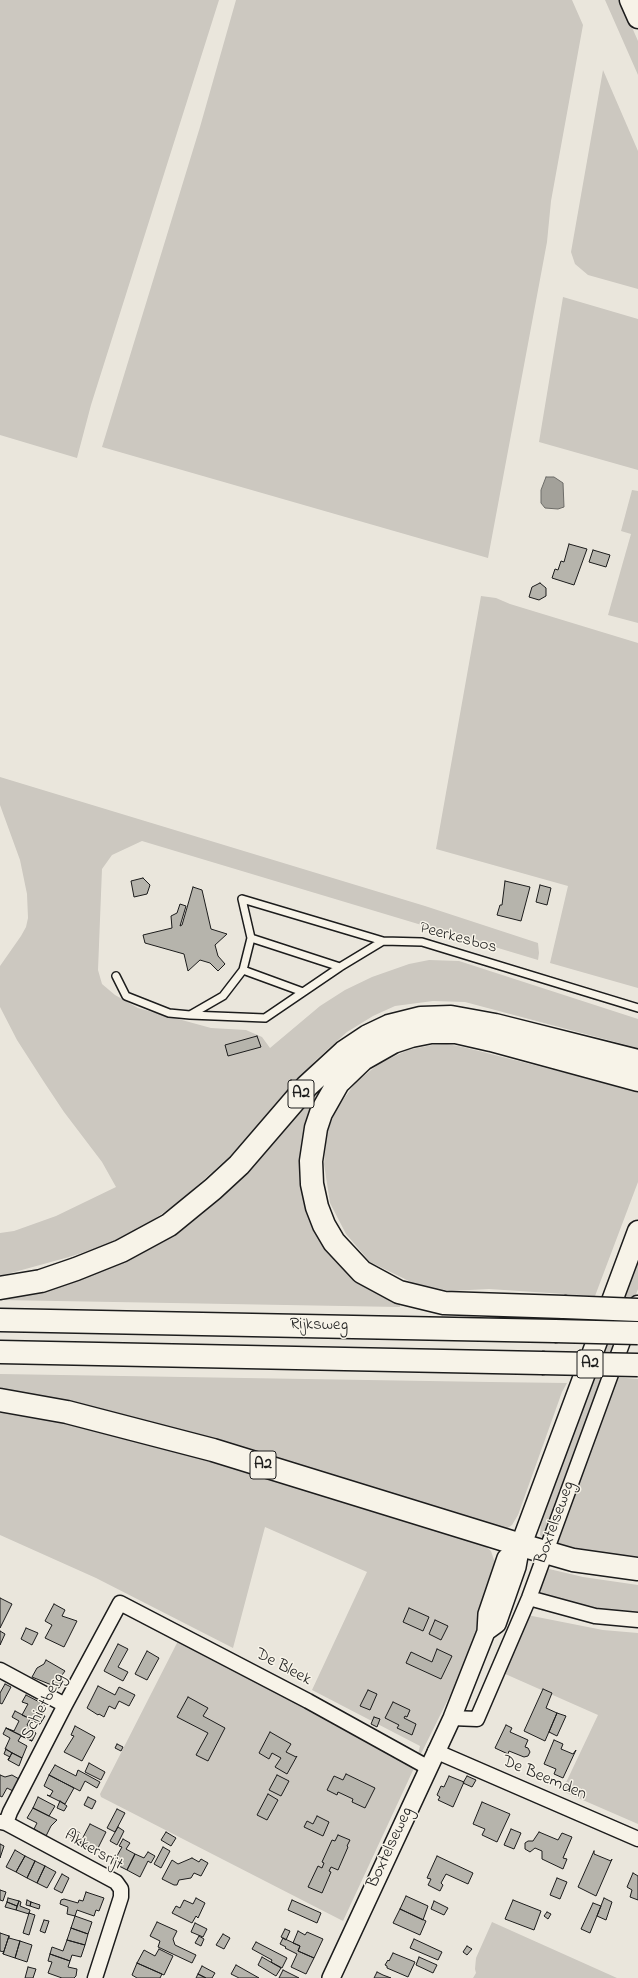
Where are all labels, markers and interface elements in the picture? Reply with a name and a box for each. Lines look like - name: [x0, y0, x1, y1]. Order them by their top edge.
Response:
- street label: Peerkesbos: [417, 919, 499, 959]
- road number: A2: [288, 1080, 314, 1108]
- street label: Rijksweg: [290, 1315, 348, 1337]
- road number: A2: [577, 1350, 603, 1378]
- road number: A2: [250, 1451, 276, 1479]
- street label: Boxtelseweg: [532, 1479, 580, 1567]
- street label: De Bleek: [252, 1645, 314, 1691]
- street label: Schietberg: [18, 1670, 70, 1744]
- street label: De Beemden: [499, 1752, 589, 1806]
- street label: Boxtelseweg: [363, 1804, 419, 1892]
- street label: Akkersrijt: [60, 1826, 126, 1876]

